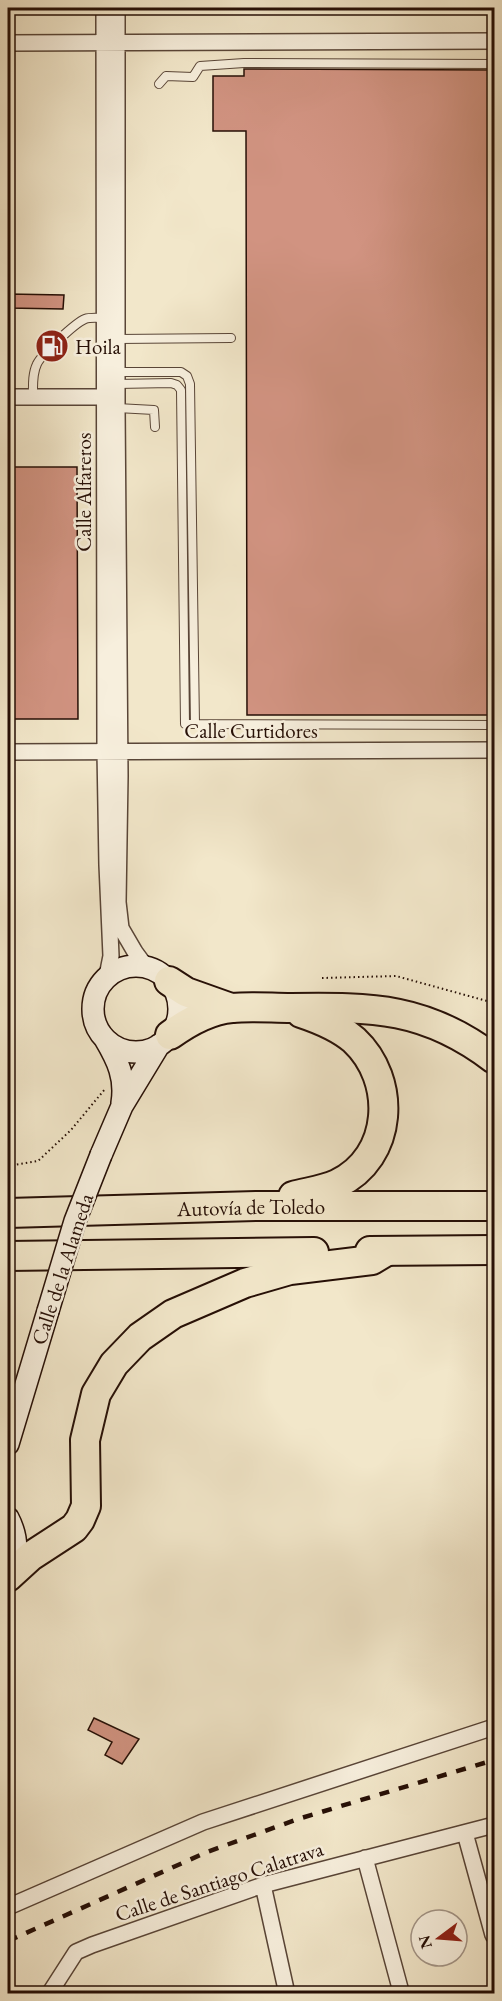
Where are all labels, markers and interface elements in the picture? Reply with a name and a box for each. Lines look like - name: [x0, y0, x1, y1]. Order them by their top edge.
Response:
- fuel station icon: Hoila: [34, 328, 70, 364]
- place label: Hoila: [75, 333, 122, 360]
- street label: Calle Alfareros: [70, 432, 97, 552]
- street label: Calle Curtidores: [184, 717, 318, 744]
- street label: Calle de la Alameda: [25, 1189, 99, 1348]
- street label: Autovía de Toledo: [175, 1192, 325, 1222]
- street label: Calle de Santiago Calatrava: [111, 1834, 327, 1927]
- north arrow: [409, 1908, 469, 1968]
- text: N: [413, 1933, 437, 1951]

